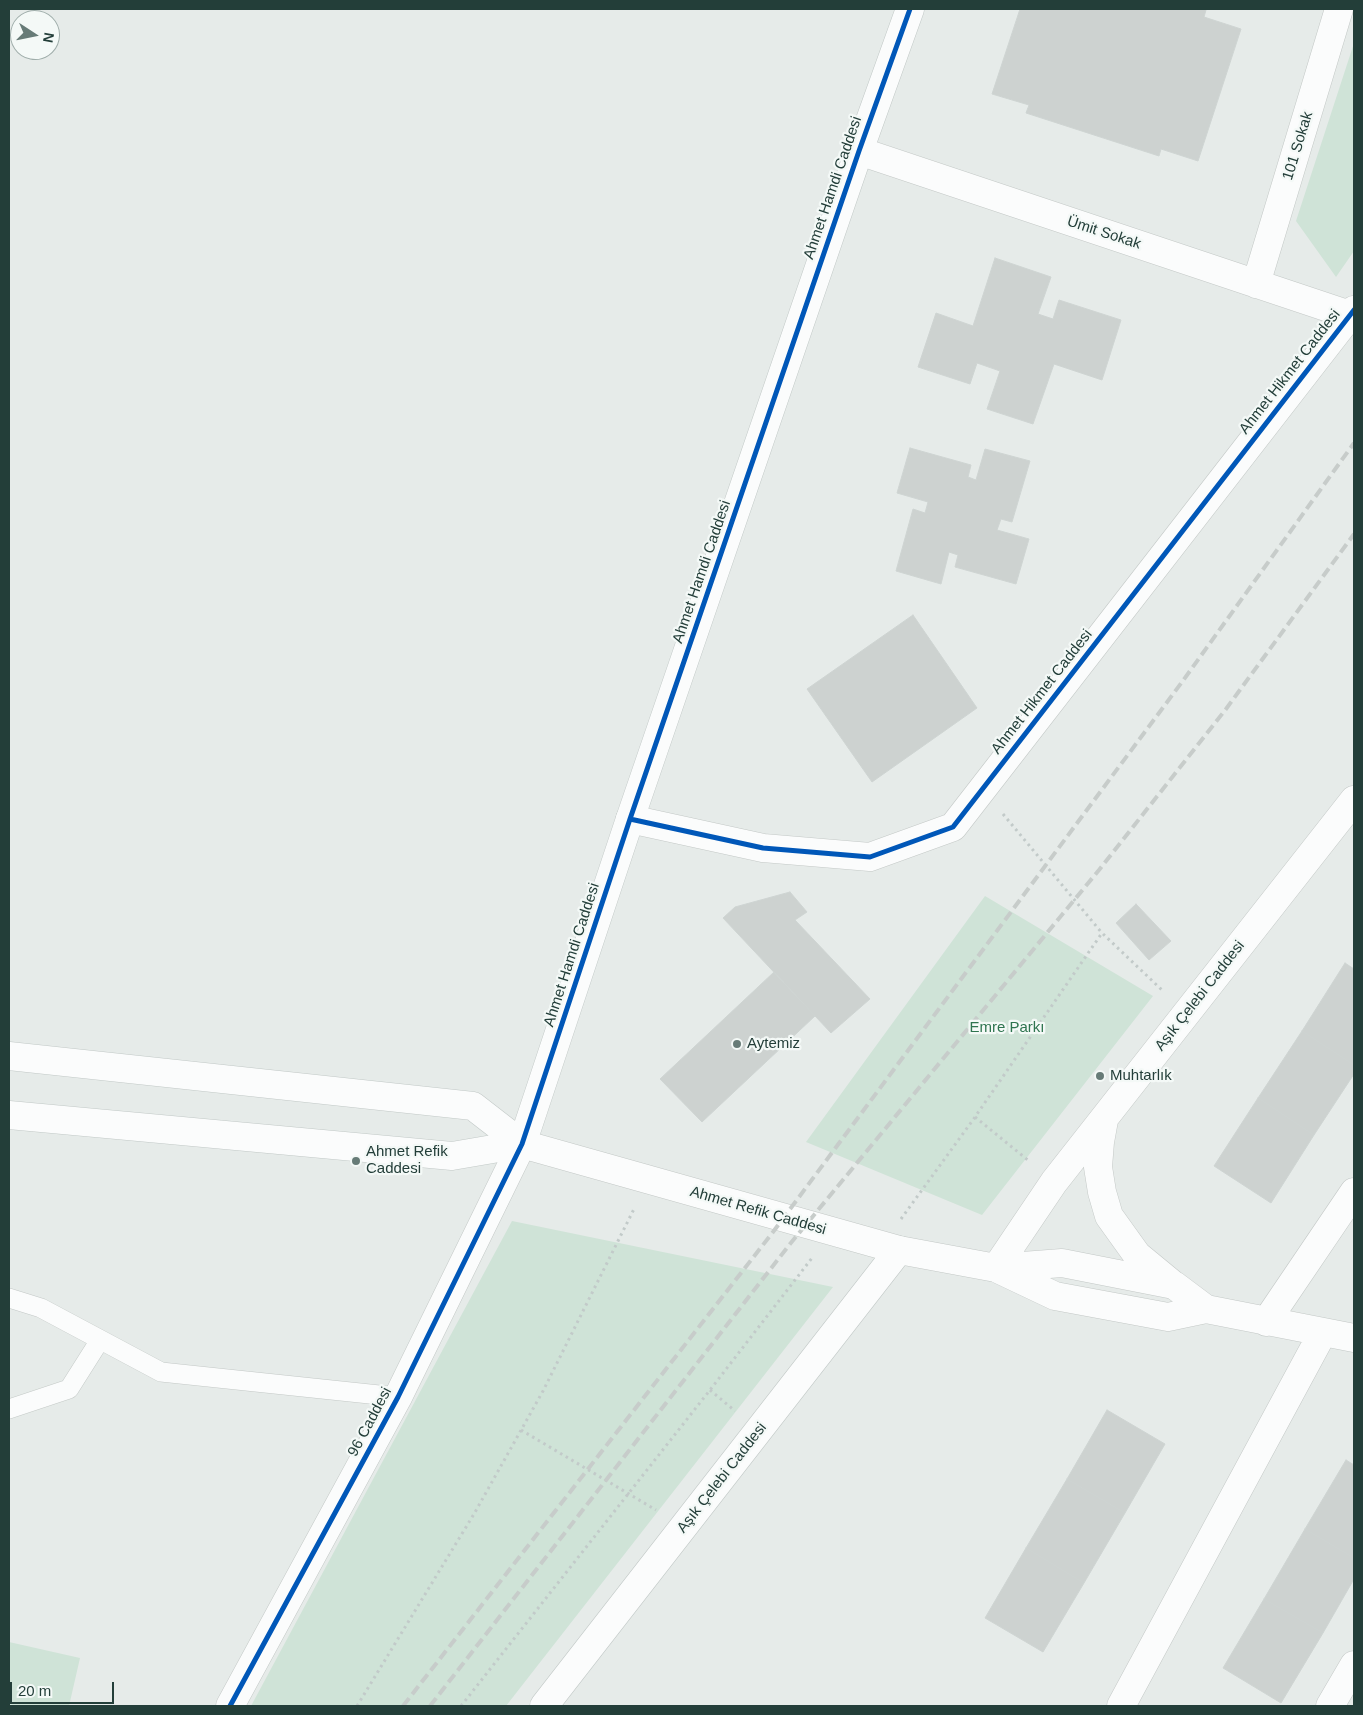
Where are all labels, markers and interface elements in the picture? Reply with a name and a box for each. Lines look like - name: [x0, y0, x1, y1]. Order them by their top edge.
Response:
- north arrow: [10, 10, 60, 60]
- text: N: [40, 31, 58, 44]
- street label: 101 Sokak: [1279, 109, 1317, 183]
- street label: Ahmet Hamdi Caddesi: [800, 114, 866, 262]
- street label: Ümit Sokak: [1065, 213, 1143, 253]
- street label: Ahmet Hikmet Caddesi: [1236, 306, 1344, 438]
- street label: Ahmet Hamdi Caddesi: [669, 498, 735, 646]
- street label: Ahmet Hikmet Caddesi: [988, 626, 1096, 758]
- street label: Ahmet Hamdi Caddesi: [540, 881, 604, 1029]
- street label: Aşık Çelebi Caddesi: [1151, 937, 1249, 1055]
- park label: Emre Parkı: [969, 1019, 1045, 1037]
- place label: Aytemiz: [747, 1035, 800, 1053]
- marker: Aytemiz: [731, 1038, 743, 1050]
- place label: Muhtarlık: [1110, 1067, 1172, 1085]
- marker: Muhtarlık: [1094, 1070, 1106, 1082]
- place label: Ahmet Refik Caddesi: [366, 1143, 448, 1178]
- marker: Ahmet Refik Caddesi: [350, 1155, 362, 1167]
- street label: Ahmet Refik Caddesi: [688, 1183, 828, 1239]
- street label: 96 Caddesi: [344, 1384, 396, 1460]
- street label: Aşık Çelebi Caddesi: [673, 1419, 771, 1537]
- scale bar: [12, 1672, 116, 1704]
- text: 20 m: [18, 1682, 51, 1699]

